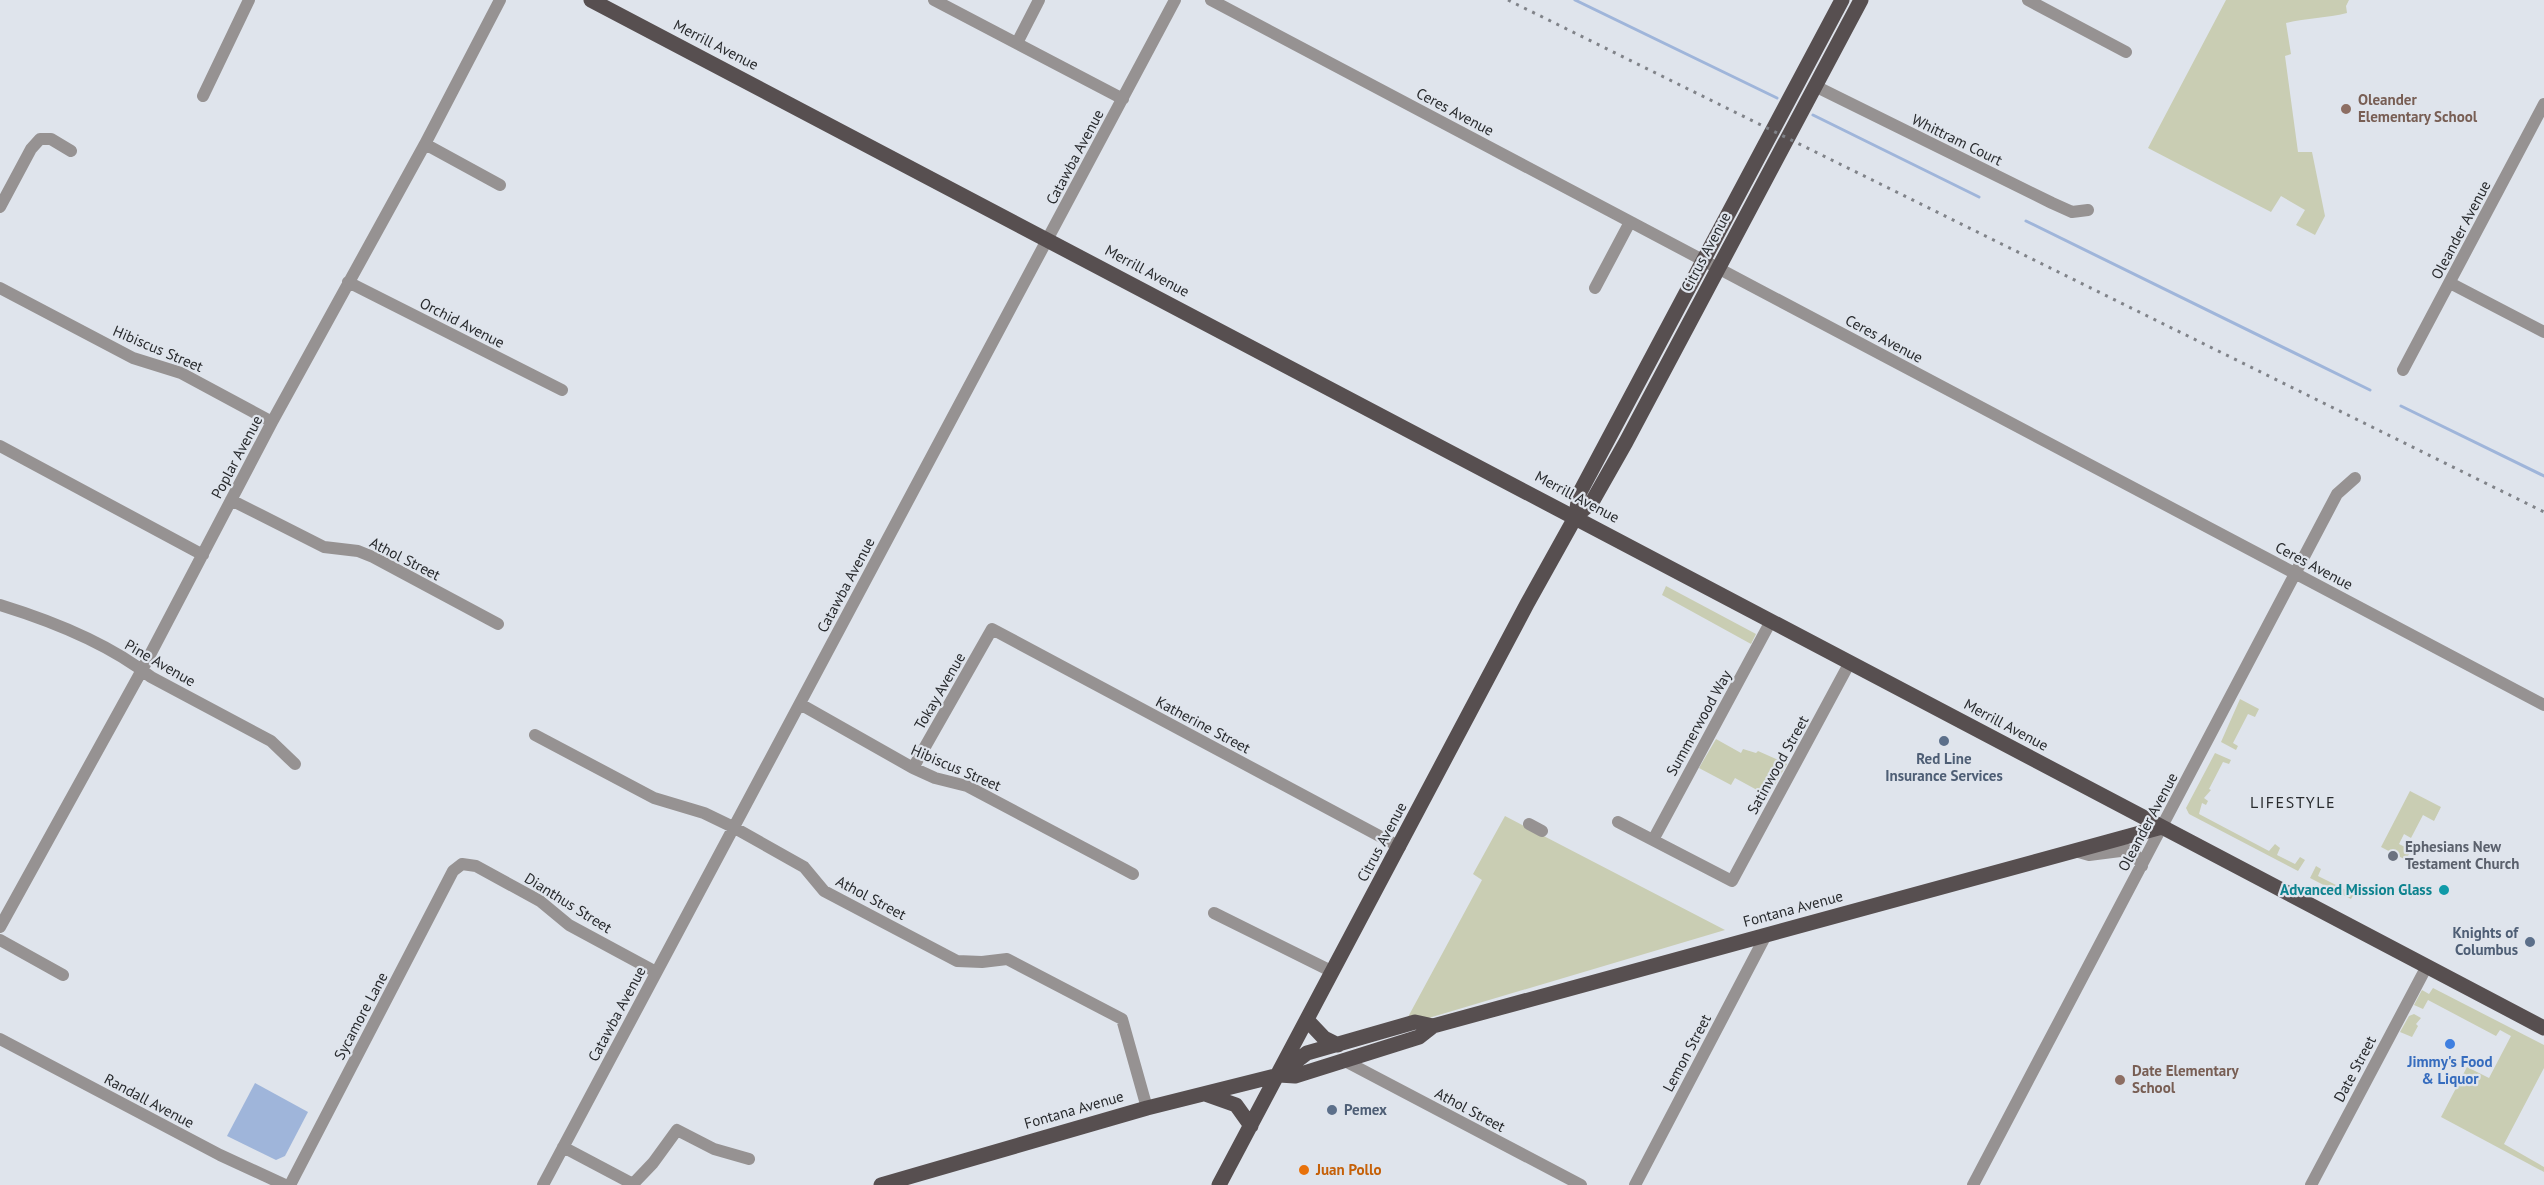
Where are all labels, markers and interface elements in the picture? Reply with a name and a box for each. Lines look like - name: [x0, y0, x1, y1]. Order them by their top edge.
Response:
- street label: Merrill Avenue: [671, 15, 762, 74]
- street label: Ceres Avenue: [1413, 83, 1497, 140]
- place label: Oleander Elementary School: [2358, 90, 2478, 126]
- marker: Oleander Elementary School: [2339, 102, 2353, 116]
- street label: Catawba Avenue: [1041, 106, 1108, 208]
- street label: Whittram Court: [1909, 109, 2006, 170]
- street label: Oleander Avenue: [2427, 177, 2495, 282]
- street label: Citrus Avenue: [1677, 209, 1734, 295]
- street label: Merrill Avenue: [1102, 240, 1193, 301]
- street label: Orchid Avenue: [417, 293, 508, 352]
- street label: Ceres Avenue: [1842, 310, 1926, 367]
- street label: Hibiscus Street: [110, 321, 206, 376]
- street label: Poplar Avenue: [207, 412, 266, 502]
- street label: Merrill Avenue: [1532, 466, 1623, 527]
- street label: Athol Street: [367, 533, 444, 584]
- street label: Catawba Avenue: [812, 534, 879, 636]
- street label: Ceres Avenue: [2272, 537, 2356, 594]
- street label: Pine Avenue: [121, 635, 199, 690]
- street label: Tokay Avenue: [910, 649, 969, 733]
- street label: Summerwood Way: [1662, 667, 1736, 779]
- street label: Katherine Street: [1153, 692, 1254, 757]
- street label: Merrill Avenue: [1961, 694, 2052, 755]
- street label: Satinwood Street: [1743, 712, 1813, 817]
- marker: Red Line Insurance Services: [1937, 734, 1951, 748]
- street label: Hibiscus Street: [908, 740, 1004, 795]
- place label: Red Line Insurance Services: [1885, 749, 2003, 785]
- street label: Oleander Avenue: [2114, 769, 2182, 874]
- district label: LIFESTYLE: [2250, 792, 2336, 812]
- street label: Citrus Avenue: [1353, 799, 1410, 885]
- place label: Ephesians New Testament Church: [2405, 837, 2520, 873]
- marker: Ephesians New Testament Church: [2386, 849, 2400, 863]
- street label: Dianthus Street: [521, 868, 615, 937]
- street label: Athol Street: [833, 871, 910, 924]
- place label: Advanced Mission Glass: [2280, 880, 2432, 899]
- marker: Advanced Mission Glass: [2437, 883, 2451, 897]
- street label: Fontana Avenue: [1741, 886, 1845, 931]
- place label: Knights of Columbus: [2453, 923, 2519, 959]
- marker: Knights of Columbus: [2523, 935, 2537, 949]
- street label: Catawba Avenue: [583, 963, 650, 1065]
- street label: Sycamore Lane: [329, 969, 392, 1063]
- street label: Lemon Street: [1658, 1011, 1715, 1095]
- street label: Date Street: [2329, 1032, 2380, 1105]
- marker: Jimmy's Food & Liquor: [2443, 1037, 2457, 1051]
- place label: Jimmy's Food & Liquor: [2406, 1052, 2493, 1088]
- place label: Date Elementary School: [2132, 1061, 2239, 1097]
- street label: Randall Avenue: [101, 1069, 197, 1132]
- marker: Date Elementary School: [2113, 1073, 2127, 1087]
- street label: Athol Street: [1432, 1083, 1509, 1136]
- street label: Fontana Avenue: [1022, 1086, 1126, 1133]
- place label: Pemex: [1344, 1100, 1387, 1119]
- marker: Pemex: [1325, 1103, 1339, 1117]
- place label: Juan Pollo: [1315, 1160, 1381, 1179]
- marker: Juan Pollo: [1297, 1163, 1311, 1177]

